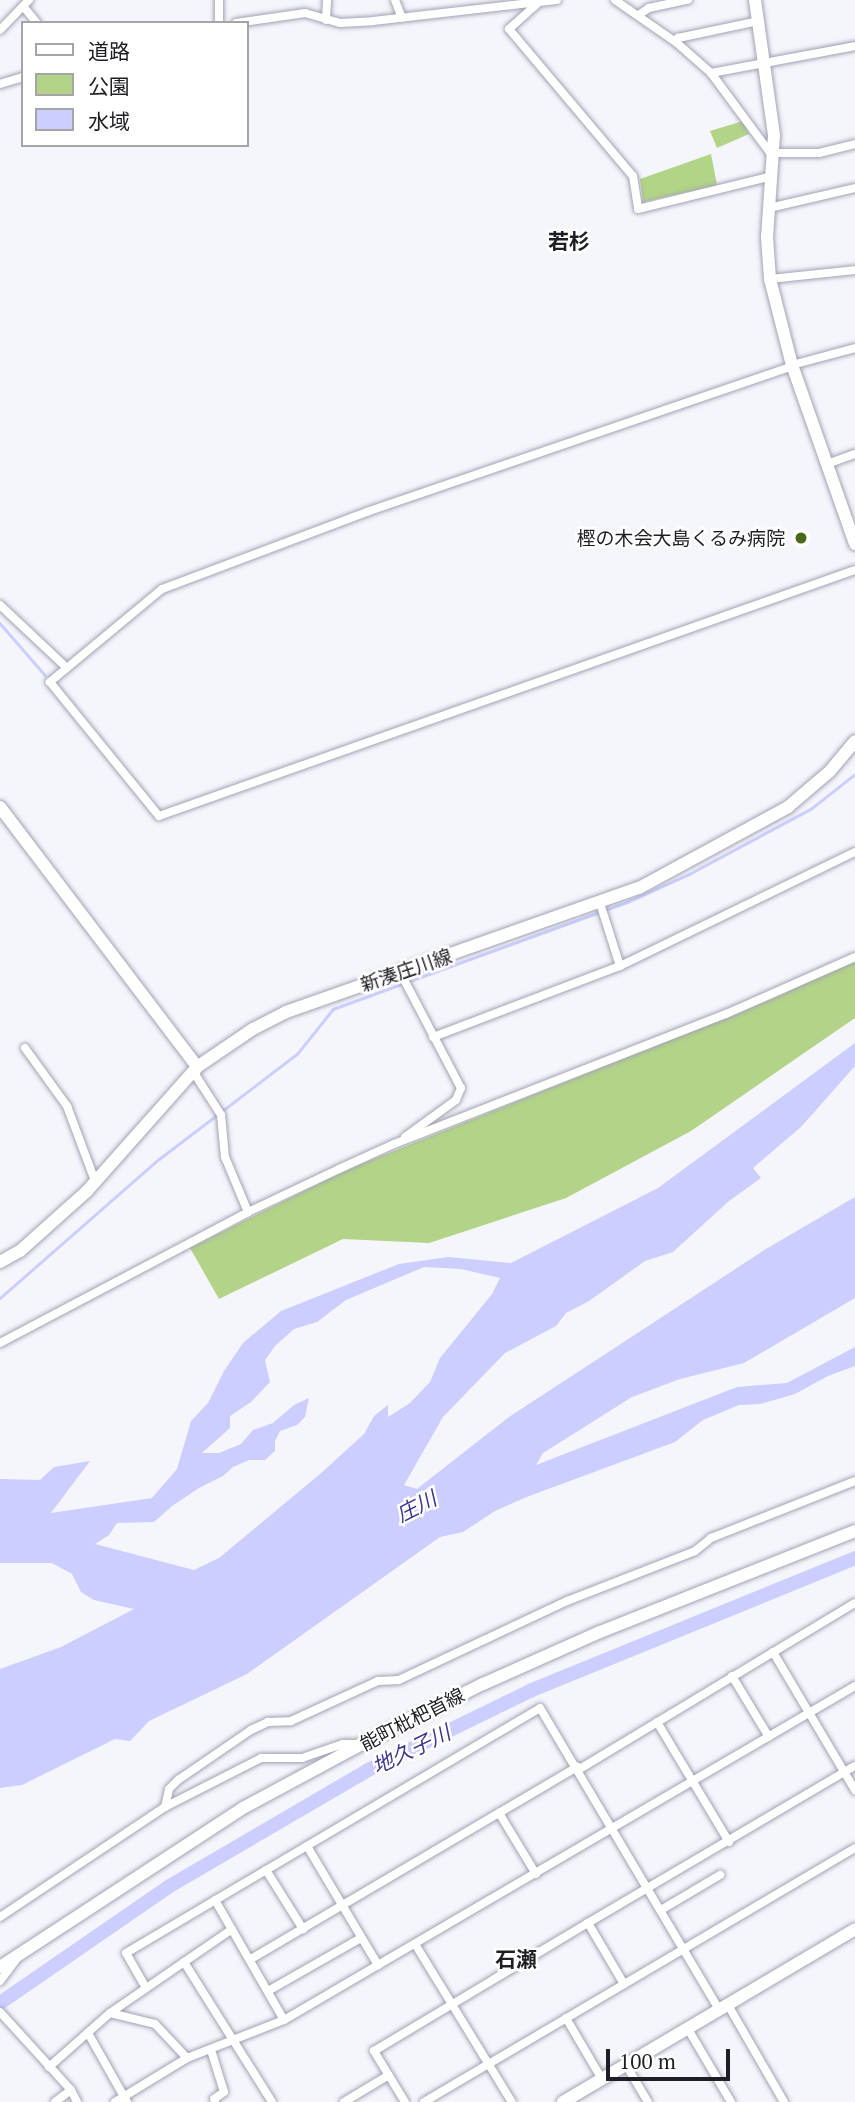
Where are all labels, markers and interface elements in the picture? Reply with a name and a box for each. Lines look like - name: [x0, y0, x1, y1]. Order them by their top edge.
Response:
- legend: [21, 21, 248, 147]
- text: 道路: [88, 37, 130, 65]
- text: 公園: [88, 72, 130, 100]
- text: 水域: [88, 107, 130, 135]
- district label: 若杉: [548, 228, 590, 254]
- place label: 樫の木会大島くるみ病院: [576, 527, 785, 549]
- marker: 樫の木会大島くるみ病院: [791, 528, 811, 548]
- street label: 新湊庄川線: [357, 944, 455, 996]
- water label: 庄川: [392, 1485, 440, 1527]
- street label: 能町枇杷首線: [356, 1683, 468, 1755]
- water label: 地久子川: [368, 1719, 454, 1779]
- district label: 石瀬: [495, 1946, 537, 1972]
- scale bar: [610, 2036, 734, 2080]
- text: 100 m: [619, 2047, 676, 2075]

